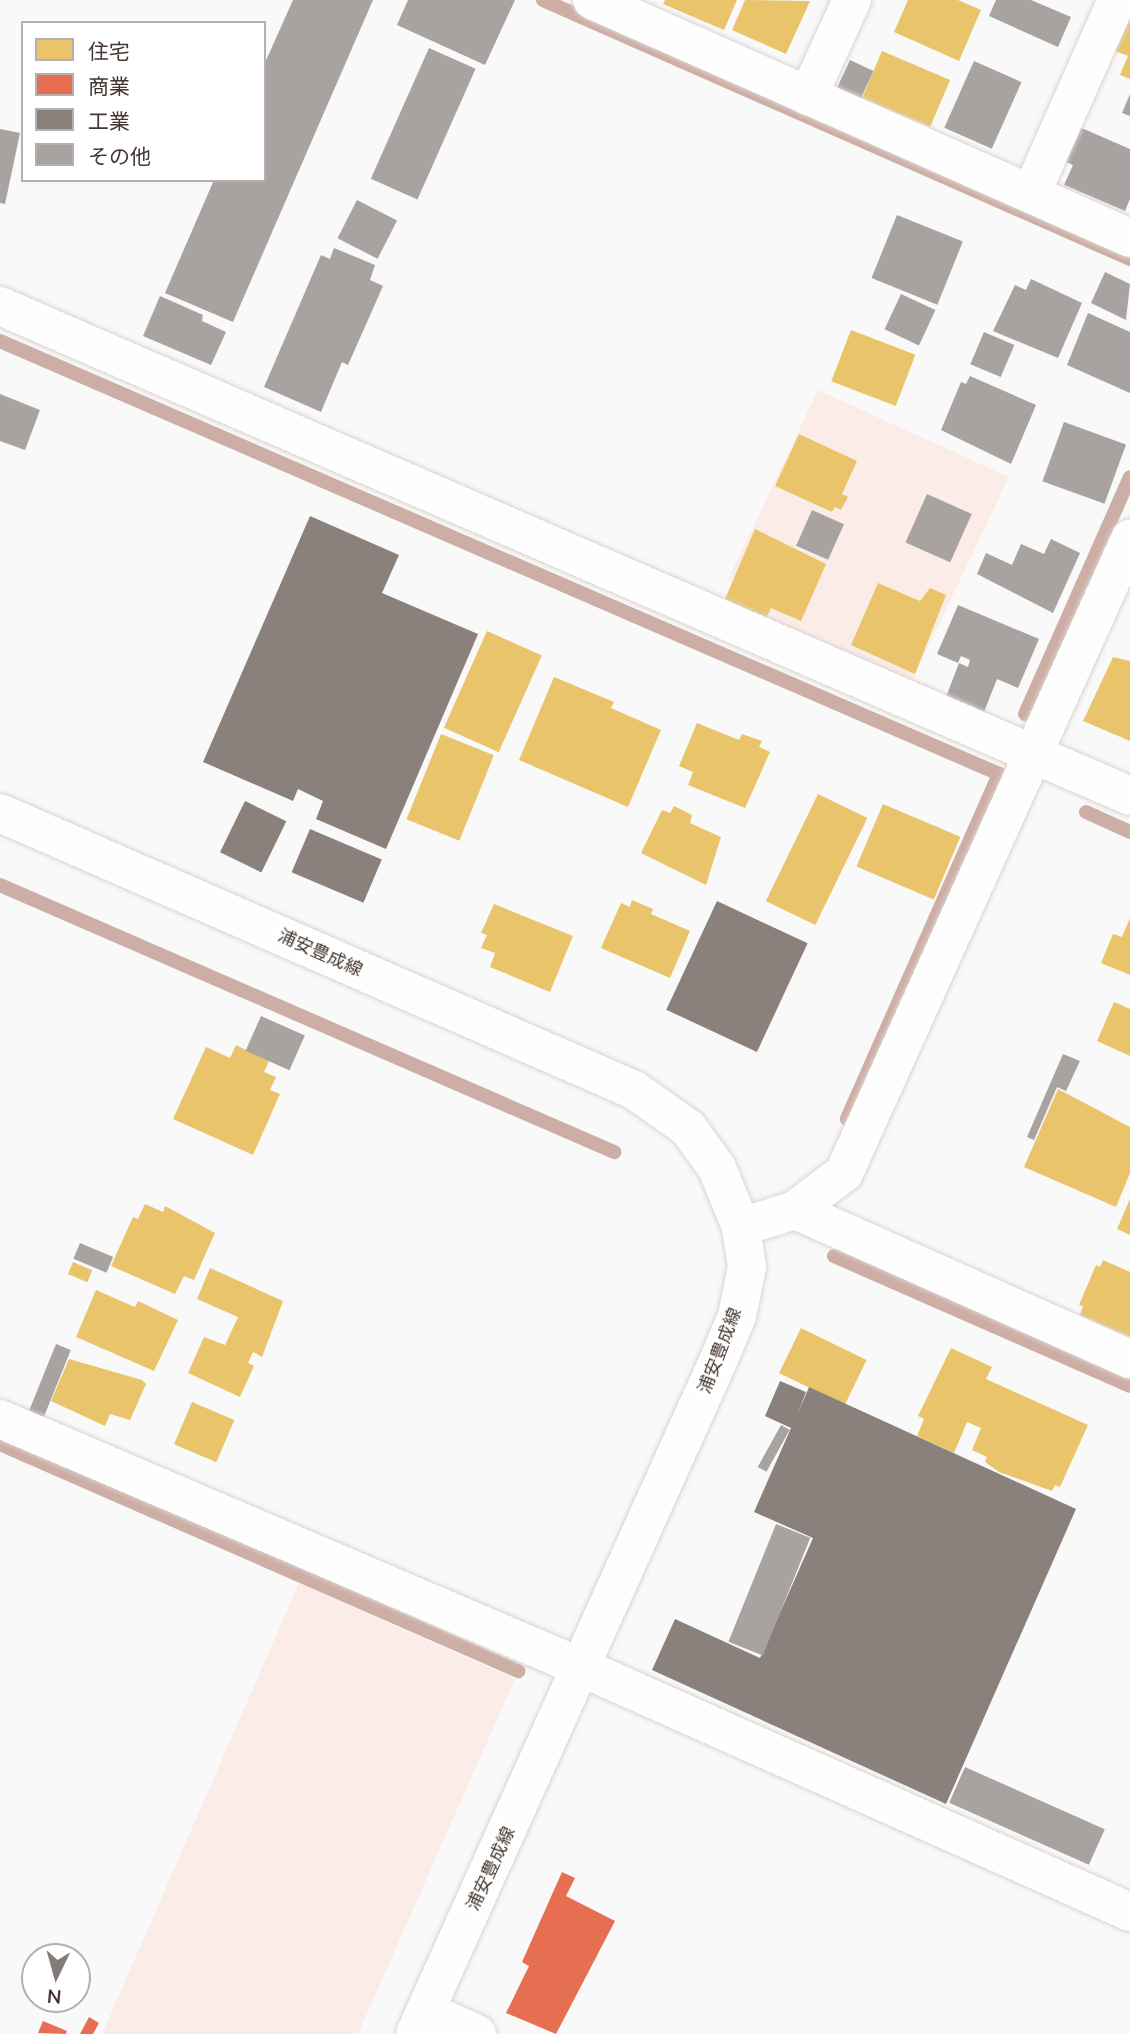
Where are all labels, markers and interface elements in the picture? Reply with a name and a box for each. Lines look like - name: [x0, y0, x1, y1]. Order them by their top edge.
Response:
- legend: [21, 21, 266, 182]
- text: 住宅: [88, 38, 130, 64]
- text: 商業: [88, 73, 130, 99]
- text: 工業: [88, 108, 130, 134]
- text: その他: [88, 143, 151, 169]
- street label: 浦安豊成線: [274, 925, 366, 981]
- street label: 浦安豊成線: [694, 1305, 746, 1397]
- street label: 浦安豊成線: [462, 1824, 520, 1914]
- north arrow: [21, 1943, 91, 2013]
- text: N: [46, 1984, 63, 2010]

